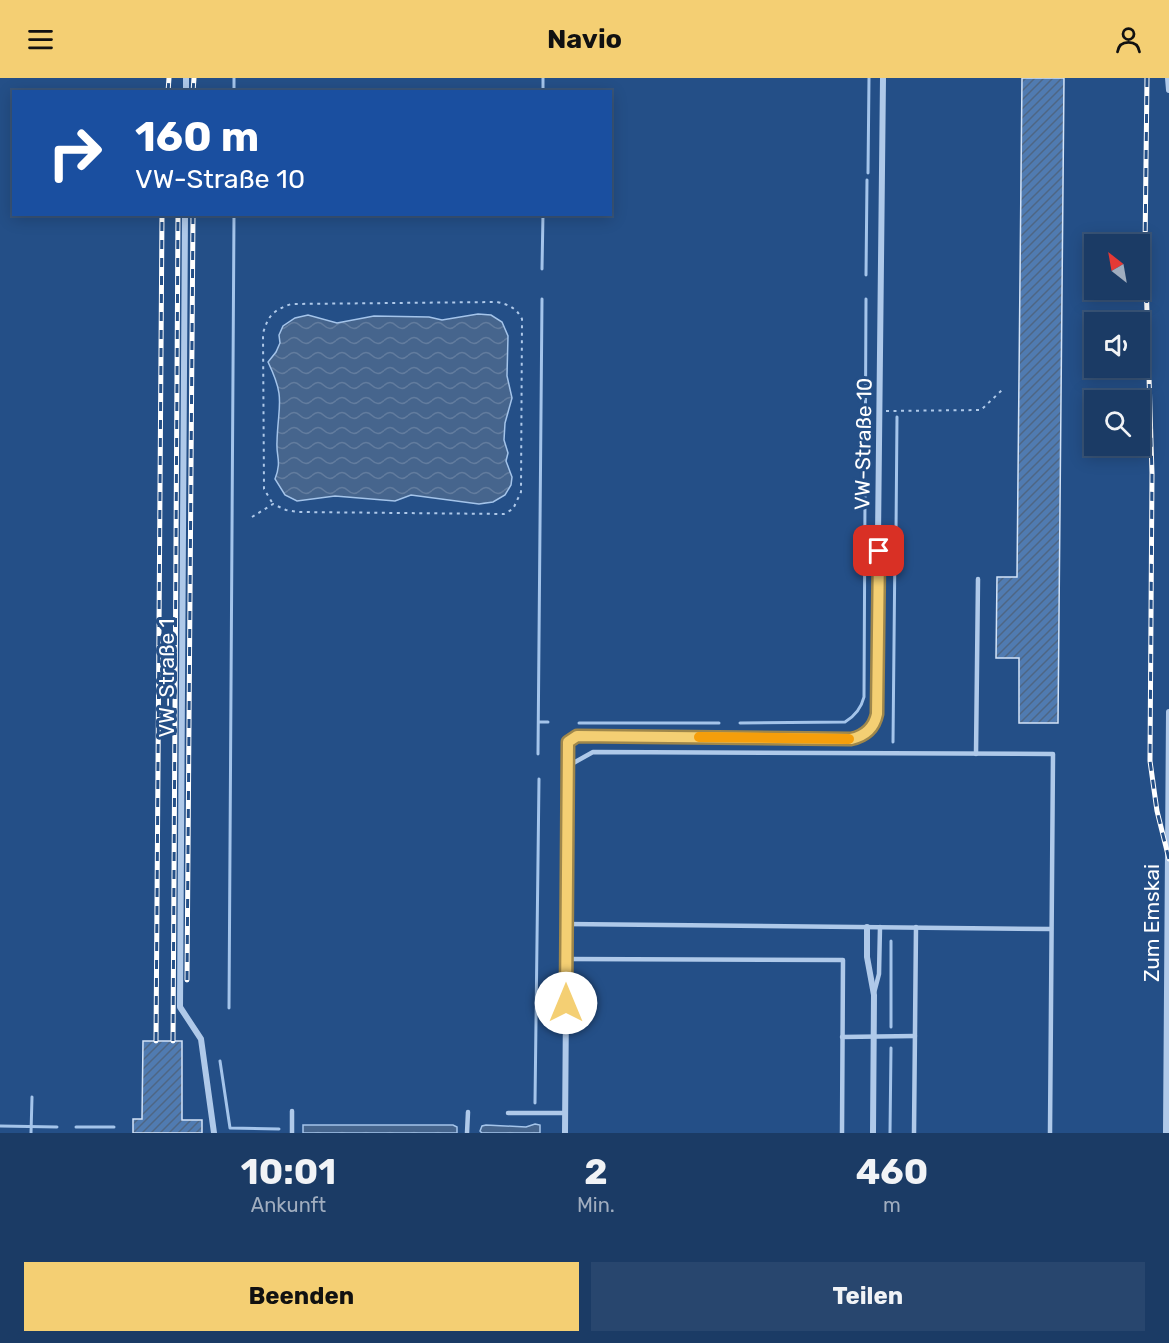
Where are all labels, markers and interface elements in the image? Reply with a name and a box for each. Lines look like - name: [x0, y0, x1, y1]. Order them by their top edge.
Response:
- icon: menu: [24, 23, 57, 56]
- text: Navio: [547, 23, 622, 55]
- icon: person: [1112, 23, 1145, 56]
- text: 160 m: [135, 112, 259, 162]
- icon: right: [36, 114, 114, 192]
- text: VW-Straße 10: [135, 163, 305, 195]
- north arrow: [1084, 234, 1150, 300]
- map controls: [1084, 234, 1150, 456]
- button: sound: [1084, 312, 1150, 378]
- street label: VW-Straße 10: [849, 378, 877, 510]
- button: search: [1084, 390, 1150, 456]
- pin: [853, 525, 904, 576]
- icon: arrive: [862, 534, 895, 567]
- street label: VW-Straße 1: [154, 619, 179, 737]
- street label: Zum Emskai: [1139, 864, 1164, 982]
- position arrow: [534, 971, 598, 1035]
- text: 10:01: [241, 1150, 336, 1193]
- text: 2: [584, 1150, 608, 1193]
- text: 460: [856, 1150, 928, 1193]
- text: Ankunft: [251, 1193, 326, 1217]
- text: Min.: [577, 1193, 615, 1217]
- text: m: [883, 1193, 901, 1217]
- button: Beenden: [24, 1262, 579, 1331]
- button: Teilen: [591, 1262, 1145, 1331]

